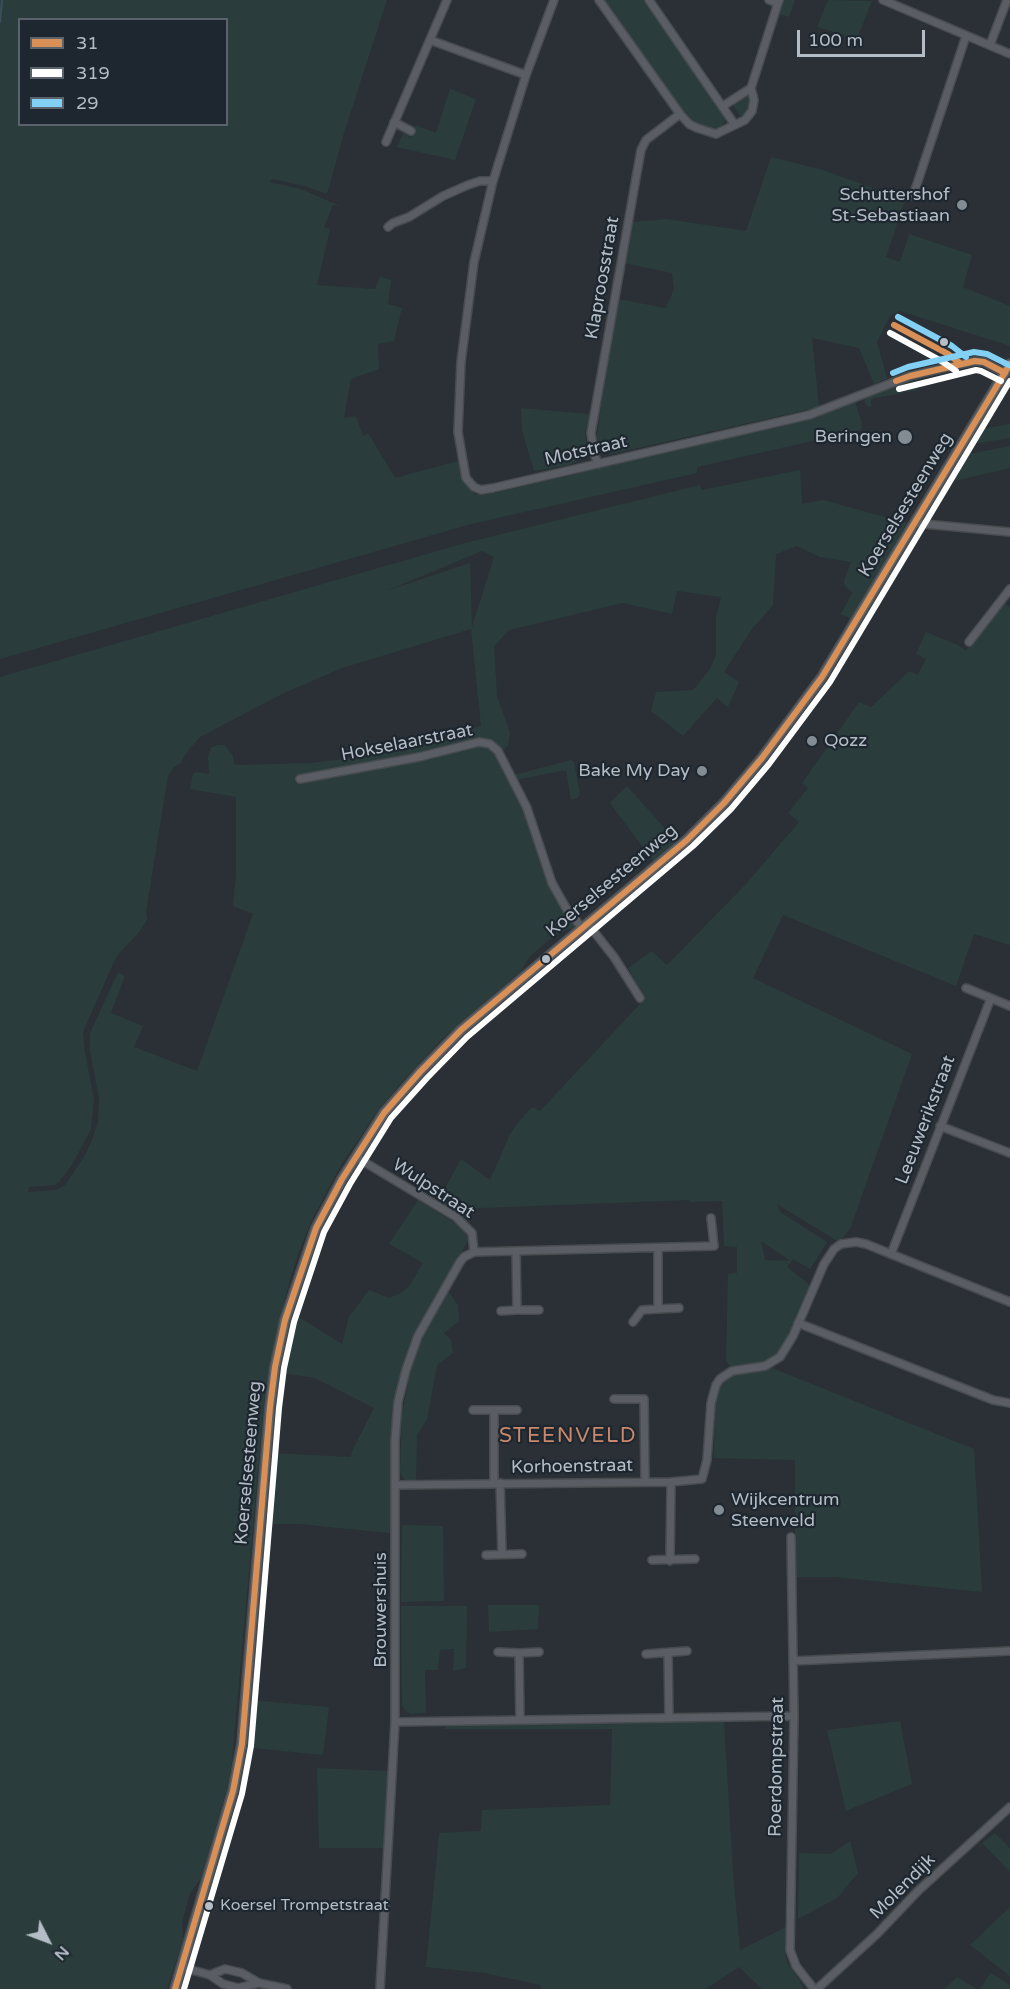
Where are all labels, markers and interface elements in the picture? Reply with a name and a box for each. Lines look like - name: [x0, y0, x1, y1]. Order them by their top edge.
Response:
- legend: [18, 18, 228, 126]
- scale bar: [800, 18, 928, 56]
- text: 100 m: [808, 29, 863, 51]
- text: 31: [76, 32, 99, 54]
- text: 319: [76, 62, 110, 84]
- text: 29: [76, 92, 99, 114]
- place label: Schuttershof St-Sebastiaan: [832, 184, 950, 226]
- marker: Schuttershof St-Sebastiaan: [955, 198, 969, 212]
- street label: Klaproosstraat: [582, 215, 624, 341]
- unlabelled marker: [938, 336, 950, 348]
- place label: Beringen: [815, 426, 892, 448]
- marker: Beringen: [896, 428, 914, 446]
- street label: Koerselsesteenweg: [854, 429, 958, 581]
- street label: Motstraat: [543, 431, 629, 471]
- street label: Hokselaarstraat: [339, 720, 475, 766]
- place label: Qozz: [824, 730, 867, 752]
- marker: Qozz: [805, 734, 819, 748]
- place label: Bake My Day: [578, 760, 690, 782]
- marker: Bake My Day: [695, 764, 709, 778]
- street label: Koerselsesteenweg: [542, 820, 682, 942]
- unlabelled marker: [540, 953, 552, 965]
- street label: Leeuwerikstraat: [891, 1052, 961, 1188]
- street label: Wulpstraat: [388, 1154, 478, 1224]
- street label: Koerselsesteenweg: [231, 1380, 267, 1546]
- district label: STEENVELD: [499, 1423, 637, 1449]
- street label: Korhoenstraat: [511, 1455, 633, 1479]
- place label: Wijkcentrum Steenveld: [731, 1489, 839, 1532]
- marker: Wijkcentrum Steenveld: [712, 1503, 726, 1517]
- street label: Brouwershuis: [370, 1552, 392, 1668]
- street label: Roerdompstraat: [765, 1697, 789, 1837]
- street label: Molendijk: [866, 1850, 940, 1924]
- place label: Koersel Trompetstraat: [220, 1896, 389, 1916]
- marker: Koersel Trompetstraat: [203, 1900, 215, 1912]
- north arrow: [18, 1911, 78, 1971]
- text: N: [50, 1942, 73, 1965]

